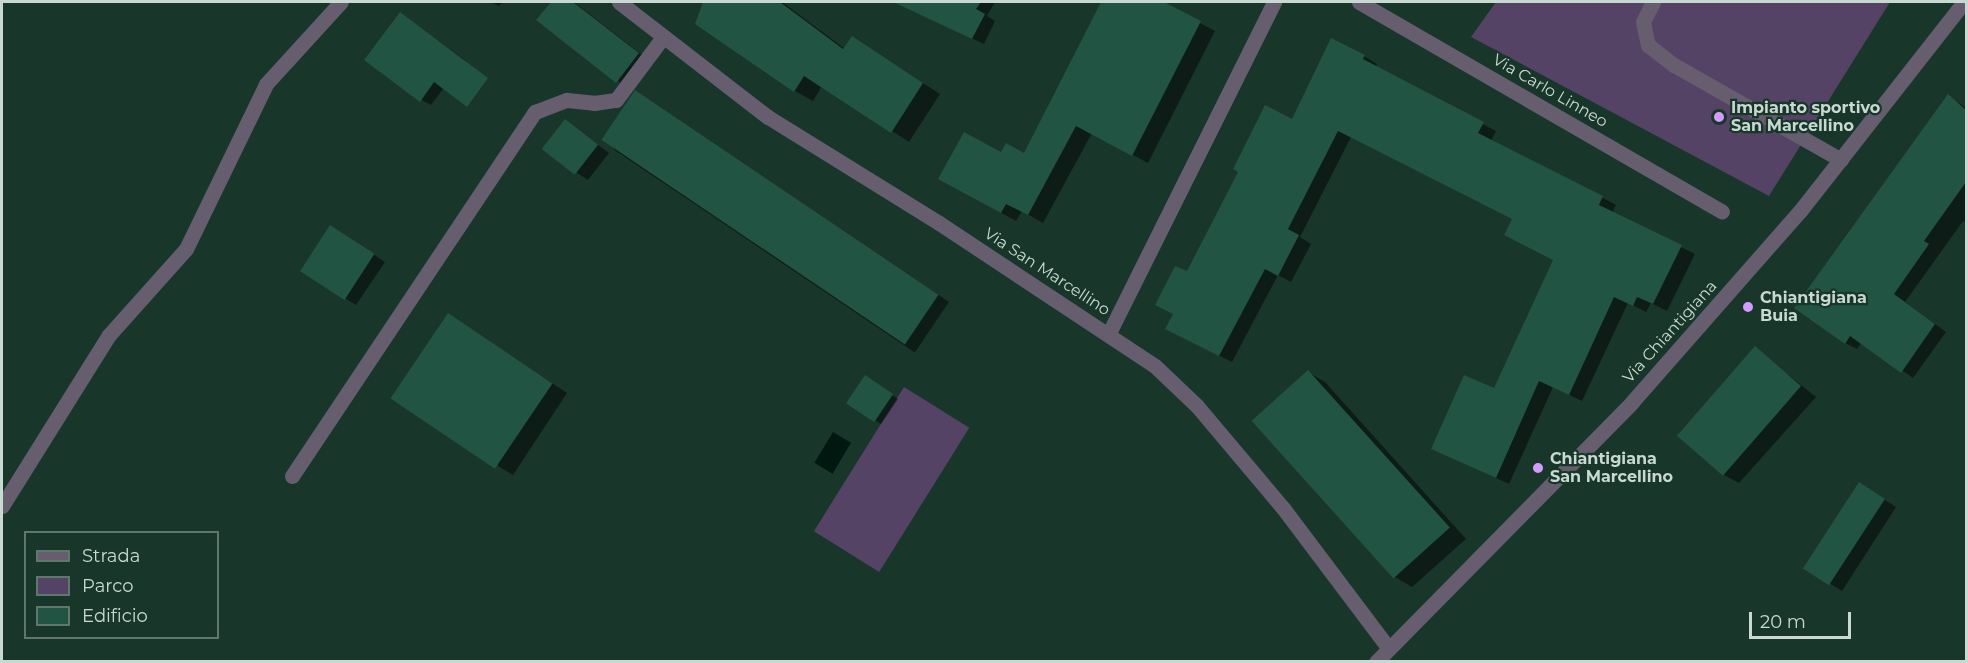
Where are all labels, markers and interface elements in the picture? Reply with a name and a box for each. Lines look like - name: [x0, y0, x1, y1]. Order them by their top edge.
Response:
- street label: Via Carlo Linneo: [1489, 50, 1611, 132]
- place label: Impianto sportivo San Marcellino: [1731, 98, 1880, 136]
- marker: Impianto sportivo San Marcellino: [1712, 110, 1726, 124]
- street label: Via San Marcellino: [980, 224, 1114, 320]
- street label: Via Chiantigiana: [1619, 277, 1721, 387]
- place label: Chiantigiana Buia: [1760, 288, 1867, 326]
- marker: Chiantigiana Buia: [1741, 300, 1755, 314]
- place label: Chiantigiana San Marcellino: [1550, 449, 1673, 487]
- marker: Chiantigiana San Marcellino: [1531, 461, 1545, 475]
- legend: [24, 531, 219, 639]
- text: Strada: [82, 545, 140, 567]
- text: Parco: [82, 575, 134, 597]
- scale bar: [1752, 600, 1854, 638]
- text: Edificio: [82, 605, 148, 627]
- text: 20 m: [1760, 611, 1806, 633]

